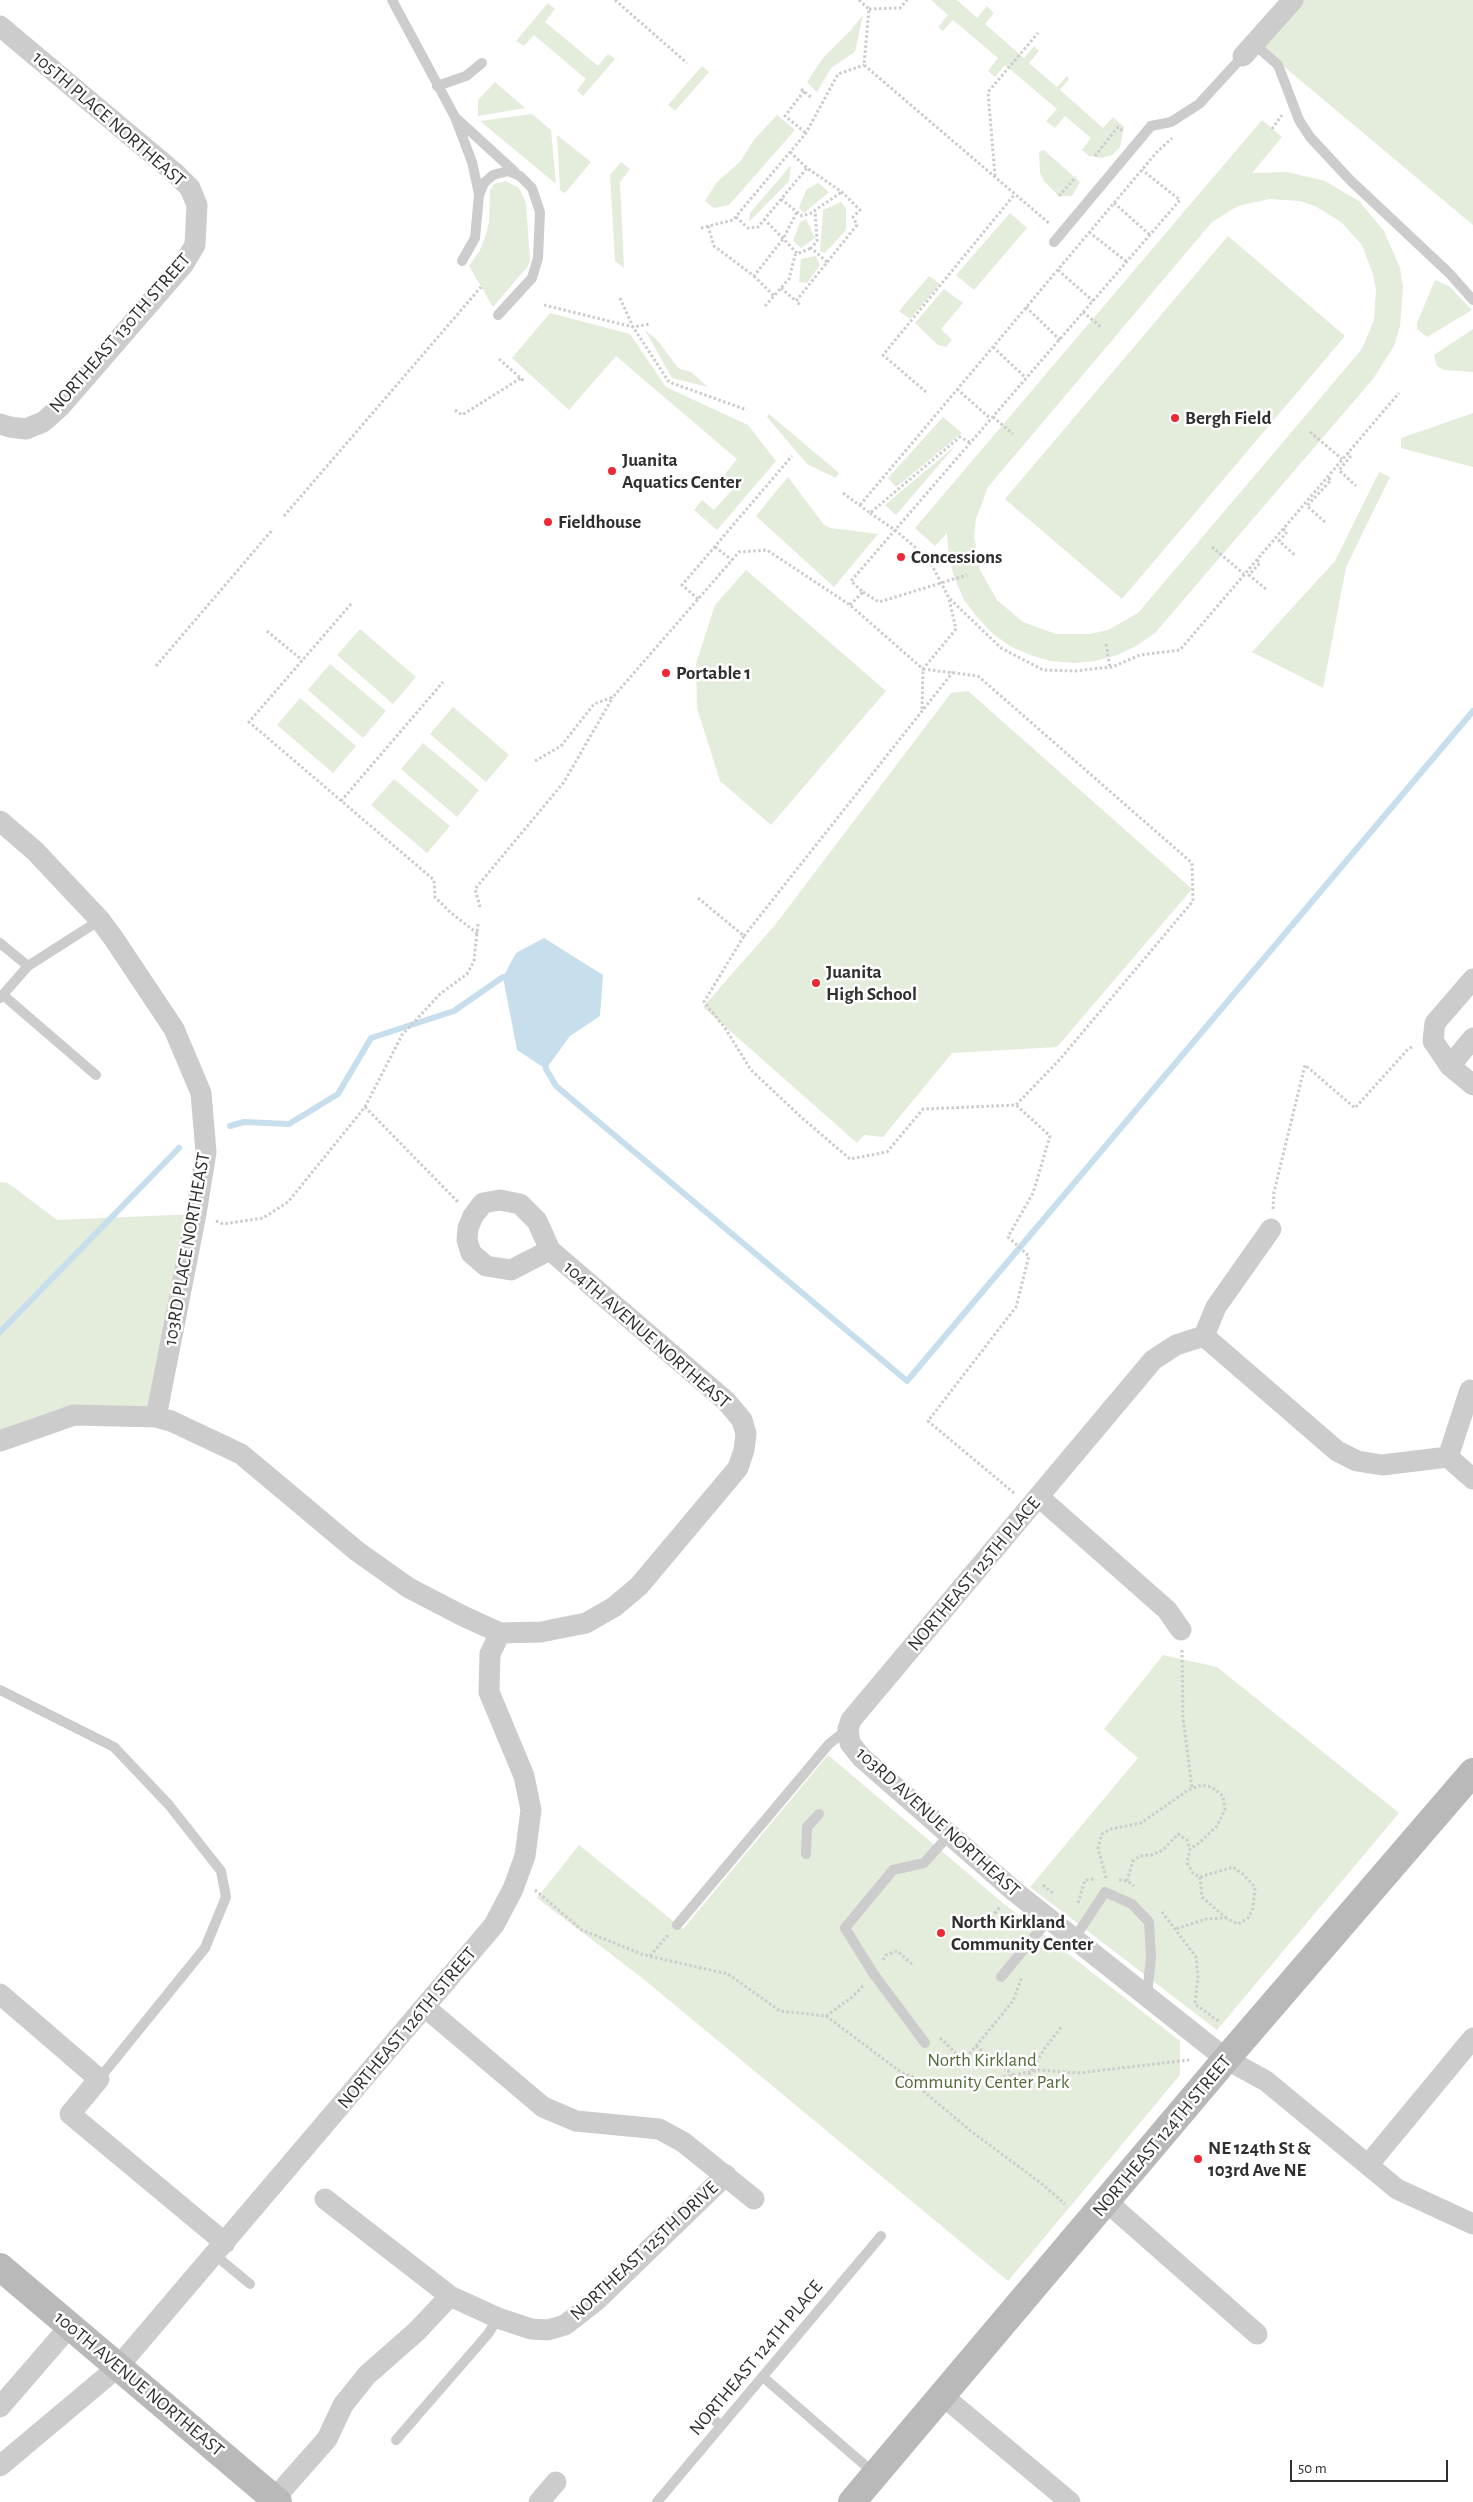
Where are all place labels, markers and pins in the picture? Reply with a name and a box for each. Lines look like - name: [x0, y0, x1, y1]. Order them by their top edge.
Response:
- place label: Bergh Field: [1185, 407, 1271, 429]
- marker: Bergh Field: [1169, 412, 1181, 424]
- place label: Juanita Aquatics Center: [622, 449, 741, 493]
- marker: Juanita Aquatics Center: [606, 465, 618, 477]
- place label: Fieldhouse: [558, 511, 641, 533]
- marker: Fieldhouse: [542, 516, 554, 528]
- place label: Concessions: [911, 546, 1002, 568]
- marker: Concessions: [895, 551, 907, 563]
- place label: Portable 1: [676, 662, 751, 684]
- marker: Portable 1: [660, 667, 672, 679]
- place label: Juanita High School: [826, 961, 917, 1005]
- marker: Juanita High School: [810, 977, 822, 989]
- place label: North Kirkland Community Center: [951, 1911, 1093, 1955]
- marker: North Kirkland Community Center: [935, 1927, 947, 1939]
- place label: NE 124th St & 103rd Ave NE: [1208, 2137, 1311, 2181]
- marker: NE 124th St & 103rd Ave NE: [1192, 2153, 1204, 2165]

